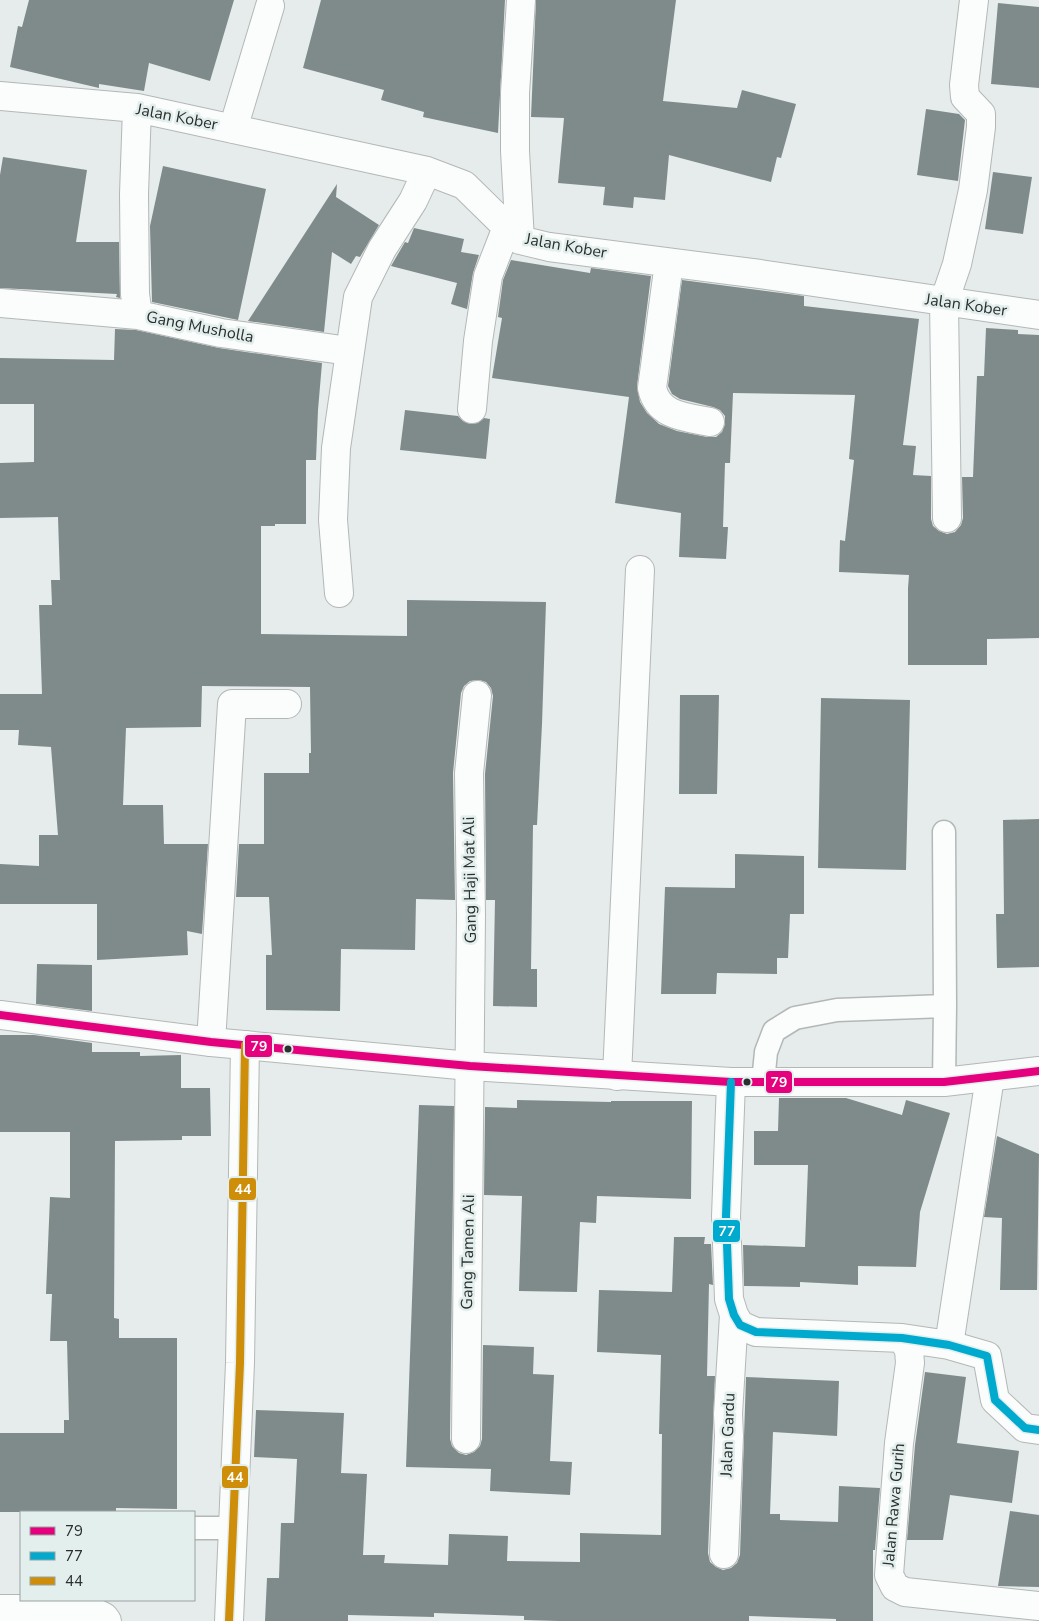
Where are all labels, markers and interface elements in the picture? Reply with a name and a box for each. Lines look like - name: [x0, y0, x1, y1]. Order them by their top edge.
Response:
- street label: Jalan Kober: [133, 98, 220, 136]
- street label: Jalan Kober: [523, 228, 609, 264]
- street label: Jalan Kober: [923, 288, 1009, 322]
- street label: Gang Musholla: [144, 306, 256, 348]
- street label: Gang Haji Mat Ali: [458, 816, 482, 944]
- line badge: 79: [244, 1034, 273, 1058]
- text: 79: [251, 1037, 267, 1056]
- unlabelled marker: [283, 1044, 293, 1054]
- line badge: 79: [765, 1070, 793, 1094]
- text: 79: [771, 1073, 787, 1092]
- unlabelled marker: [742, 1077, 752, 1087]
- line badge: 44: [228, 1177, 257, 1201]
- text: 44: [235, 1180, 252, 1199]
- street label: Gang Tamen Ali: [456, 1194, 480, 1310]
- line badge: 77: [712, 1219, 741, 1243]
- text: 77: [719, 1222, 735, 1241]
- street label: Jalan Gardu: [716, 1393, 740, 1478]
- street label: Jalan Rawa Gurih: [878, 1442, 910, 1569]
- line badge: 44: [221, 1465, 249, 1489]
- text: 44: [227, 1468, 244, 1487]
- legend: [20, 1511, 195, 1601]
- text: 79: [65, 1521, 83, 1541]
- text: 77: [65, 1546, 83, 1566]
- text: 44: [65, 1571, 83, 1591]

